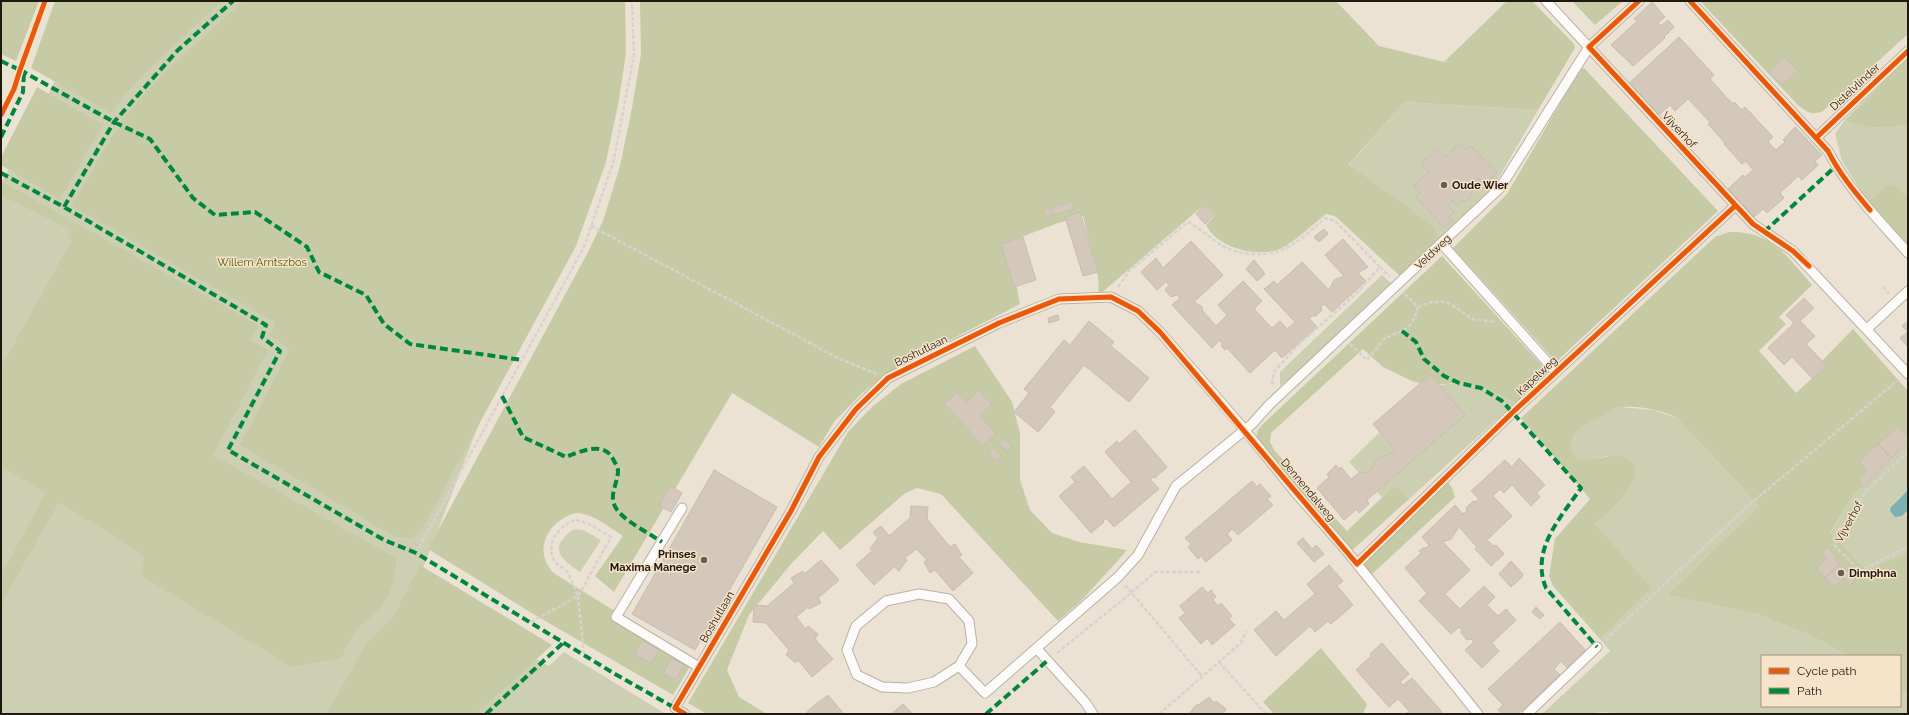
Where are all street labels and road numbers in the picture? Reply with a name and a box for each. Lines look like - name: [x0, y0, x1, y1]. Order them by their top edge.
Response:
- street label: Distelvlinder: [1827, 61, 1883, 113]
- street label: Vijverhof: [1659, 109, 1699, 151]
- street label: Veldweg: [1412, 232, 1454, 272]
- street label: Boshutlaan: [892, 333, 950, 369]
- street label: Kapelweg: [1514, 354, 1560, 398]
- street label: Dennendalweg: [1278, 456, 1338, 524]
- street label: Vijverhof: [1832, 499, 1866, 545]
- street label: Boshutlaan: [697, 589, 737, 645]

